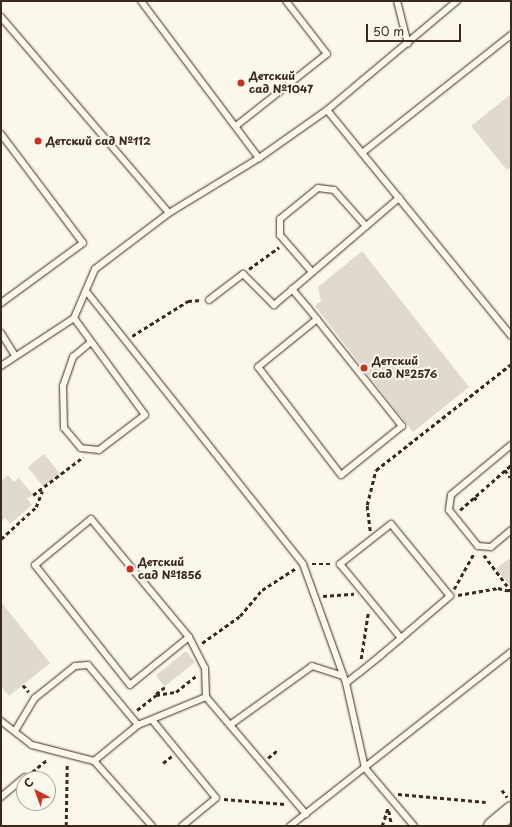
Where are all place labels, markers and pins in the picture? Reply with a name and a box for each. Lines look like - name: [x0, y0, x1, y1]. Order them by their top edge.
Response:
- place label: Детский сад №1047: [249, 70, 313, 96]
- marker: Детский сад №1047: [236, 78, 246, 88]
- place label: Детский сад №112: [46, 134, 151, 148]
- marker: Детский сад №112: [33, 136, 43, 146]
- place label: Детский сад №2576: [372, 355, 437, 381]
- marker: Детский сад №2576: [359, 363, 369, 373]
- place label: Детский сад №1856: [138, 556, 201, 582]
- marker: Детский сад №1856: [125, 564, 135, 574]

